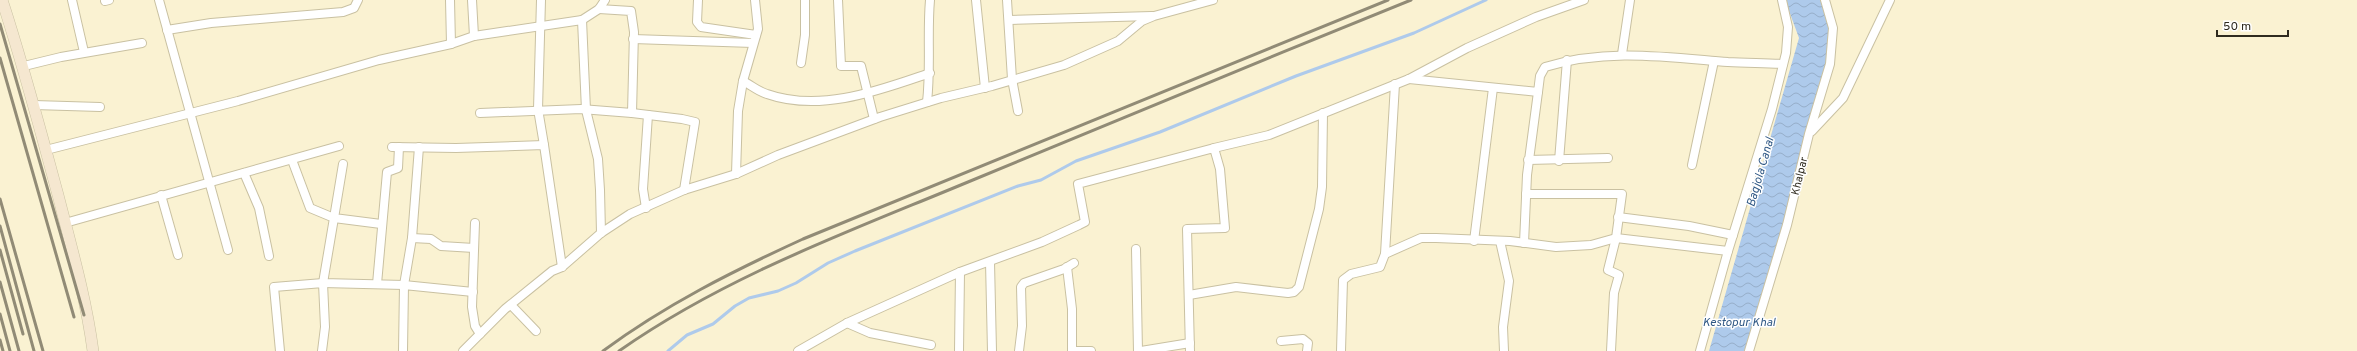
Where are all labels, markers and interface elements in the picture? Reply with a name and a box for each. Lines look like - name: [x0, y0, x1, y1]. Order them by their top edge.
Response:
- scale bar: [2217, 12, 2288, 38]
- text: 50 m: [2223, 19, 2251, 35]
- water label: Bagjola Canal: [1743, 135, 1779, 209]
- street label: Khalpar: [1788, 155, 1812, 197]
- water label: Kestopur Khal: [1703, 315, 1776, 331]

